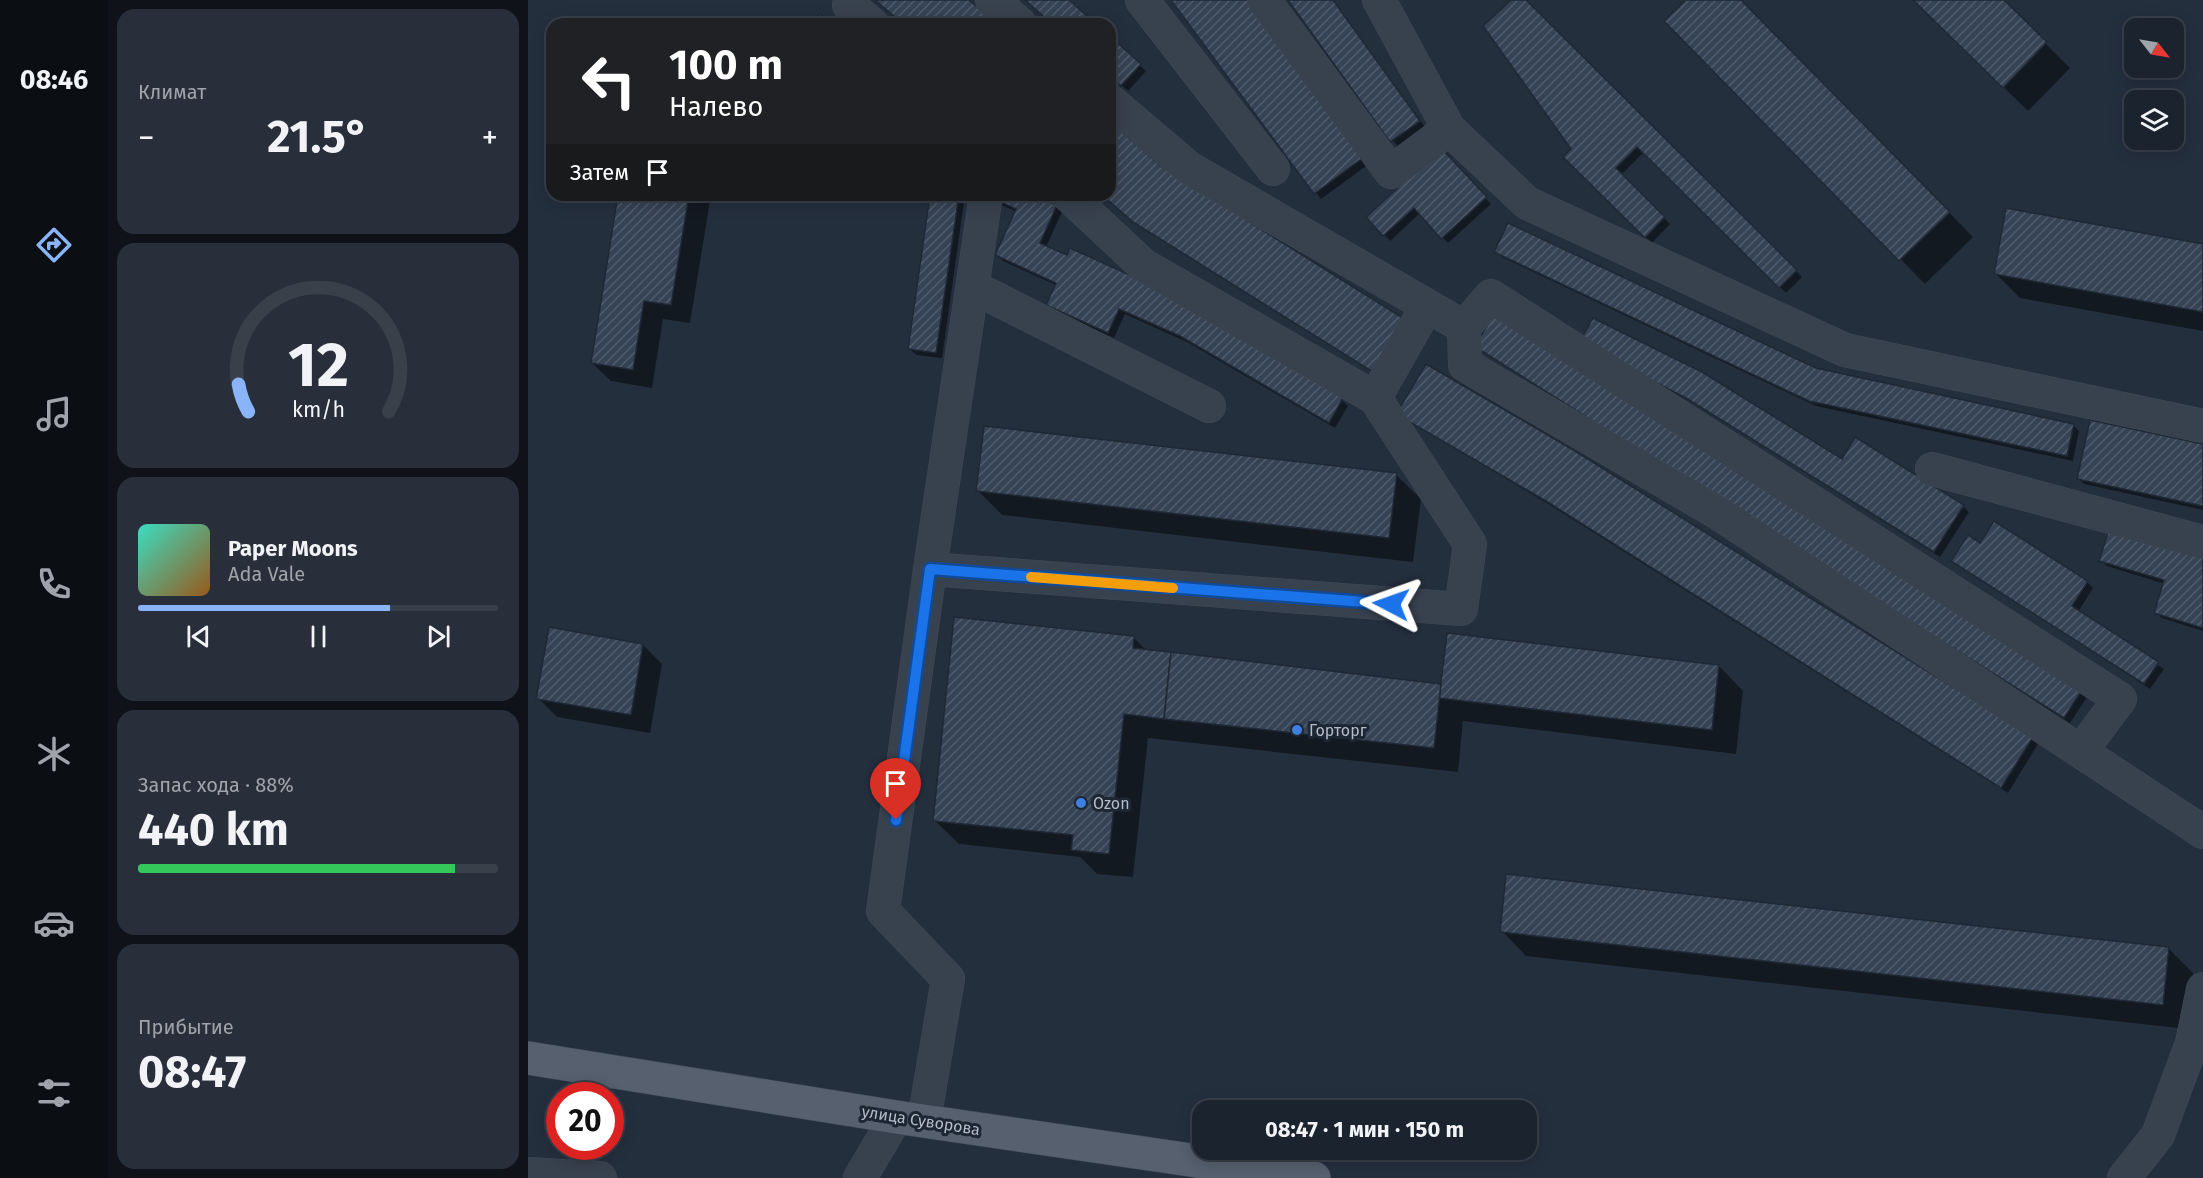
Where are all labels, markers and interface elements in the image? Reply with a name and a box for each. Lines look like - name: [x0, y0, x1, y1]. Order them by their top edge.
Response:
- north arrow: [2124, 18, 2184, 78]
- map controls: [2124, 18, 2184, 150]
- text: 100 m: [669, 40, 783, 90]
- icon: left: [570, 42, 648, 120]
- text: 08:46: [20, 64, 88, 96]
- text: Климат: [138, 80, 206, 104]
- button: layers: [2124, 90, 2184, 150]
- text: Налево: [669, 91, 763, 123]
- text: 21.5°: [267, 110, 369, 164]
- text: −: [138, 118, 155, 158]
- text: +: [482, 118, 498, 158]
- icon: arrive: [641, 156, 674, 189]
- text: Затем: [570, 159, 629, 186]
- icon: directions: [33, 224, 75, 266]
- text: 12: [287, 328, 349, 403]
- icon: music: [33, 393, 75, 435]
- text: km/h: [291, 398, 345, 424]
- text: Paper Moons: [228, 535, 358, 562]
- text: Ada Vale: [228, 562, 305, 586]
- icon: phone: [33, 563, 75, 605]
- position arrow: [1359, 572, 1423, 636]
- icon: previous: [182, 620, 215, 653]
- icon: pause: [302, 620, 335, 653]
- icon: next: [422, 620, 455, 653]
- place label: Горторг: [1309, 721, 1367, 740]
- marker: Горторг: [1290, 723, 1304, 737]
- icon: climate: [33, 733, 75, 775]
- pin: [870, 758, 921, 820]
- icon: arrive: [879, 767, 912, 800]
- text: Запас хода · 88%: [138, 773, 294, 797]
- place label: Ozon: [1093, 794, 1130, 813]
- marker: Ozon: [1074, 796, 1088, 810]
- text: 440 km: [138, 803, 289, 857]
- icon: car: [33, 902, 75, 944]
- text: Прибытие: [138, 1015, 234, 1039]
- text: 08:47: [138, 1045, 246, 1099]
- icon: filters: [33, 1072, 75, 1114]
- speed limit sign: 20: [546, 1082, 624, 1160]
- street label: улица Суворова: [860, 1102, 981, 1139]
- text: 08:47 · 1 мин · 150 m: [1265, 1116, 1464, 1143]

